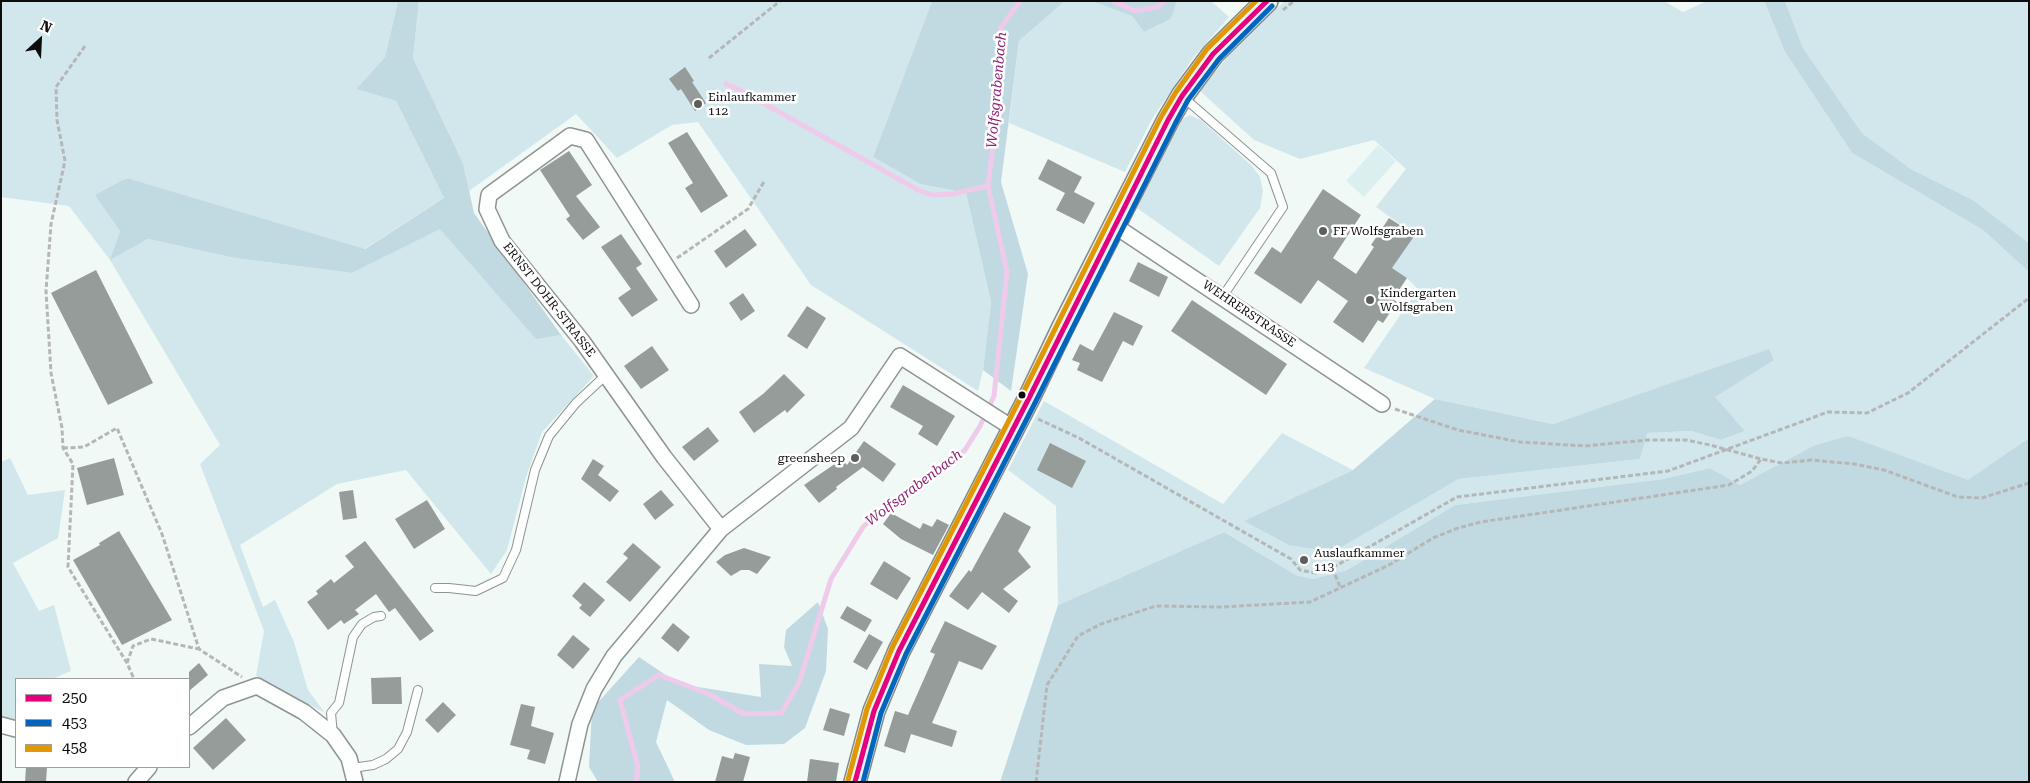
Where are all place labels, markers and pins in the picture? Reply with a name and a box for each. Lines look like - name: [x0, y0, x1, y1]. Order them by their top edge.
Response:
- place label: Einlaufkammer 112: [708, 90, 796, 118]
- marker: Einlaufkammer 112: [692, 98, 704, 110]
- place label: FF Wolfsgraben: [1333, 224, 1424, 238]
- marker: FF Wolfsgraben: [1317, 225, 1329, 237]
- place label: Kindergarten Wolfsgraben: [1380, 286, 1456, 314]
- marker: Kindergarten Wolfsgraben: [1364, 294, 1376, 306]
- unlabelled marker: [1017, 390, 1027, 400]
- place label: greensheep: [778, 451, 845, 465]
- marker: greensheep: [849, 452, 861, 464]
- place label: Auslaufkammer 113: [1314, 546, 1404, 574]
- marker: Auslaufkammer 113: [1298, 554, 1310, 566]

